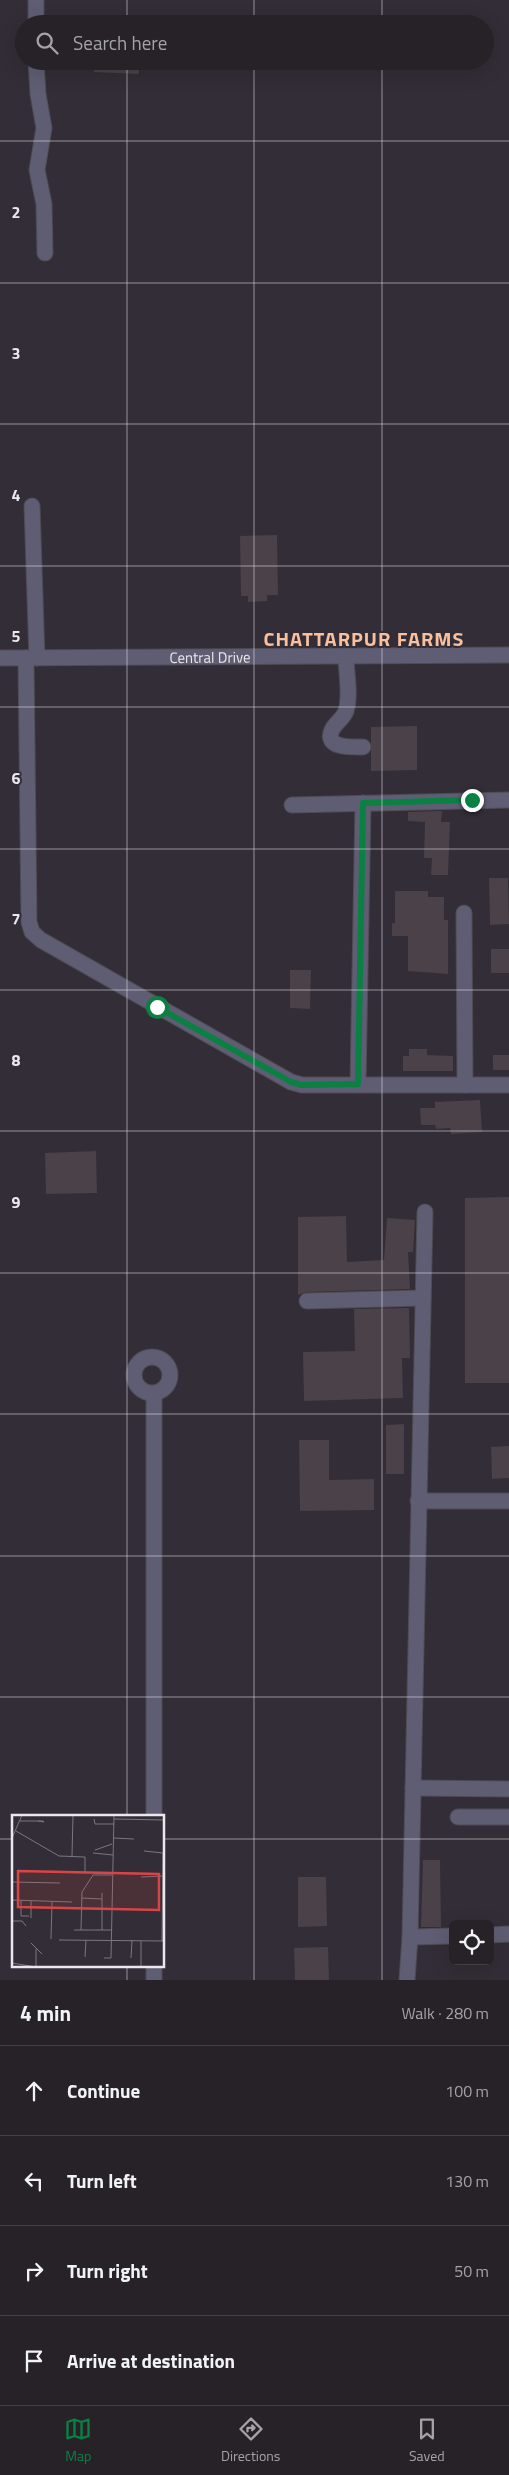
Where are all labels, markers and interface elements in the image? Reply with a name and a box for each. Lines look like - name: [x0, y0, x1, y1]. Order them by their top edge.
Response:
- search box: [15, 15, 494, 70]
- text: Search here: [73, 28, 167, 57]
- icon: search: [33, 29, 61, 57]
- text: 2: [12, 200, 20, 224]
- text: 3: [12, 341, 20, 365]
- text: 4: [12, 483, 21, 507]
- district label: CHATTARPUR FARMS: [264, 623, 464, 654]
- text: 5: [12, 624, 21, 648]
- street label: Central Drive: [169, 645, 251, 669]
- text: 6: [12, 766, 21, 790]
- route end: [461, 789, 484, 812]
- text: 7: [12, 907, 20, 931]
- route start: [146, 996, 169, 1019]
- text: 8: [12, 1048, 21, 1072]
- text: 9: [12, 1190, 21, 1214]
- inset map: [12, 1815, 165, 1968]
- map controls: [449, 1920, 494, 1965]
- button: locate: [449, 1920, 494, 1965]
- text: 4 min: [20, 1997, 71, 2029]
- text: Walk · 280 m: [401, 2001, 489, 2025]
- text: Continue: [67, 2076, 140, 2105]
- icon: ahead: [20, 2077, 48, 2105]
- text: 100 m: [445, 2079, 489, 2103]
- text: Turn left: [67, 2166, 137, 2195]
- icon: left: [20, 2167, 48, 2195]
- text: 130 m: [445, 2169, 489, 2193]
- text: Turn right: [67, 2256, 148, 2285]
- icon: right: [20, 2257, 48, 2285]
- text: 50 m: [454, 2259, 489, 2283]
- text: Arrive at destination: [67, 2346, 235, 2375]
- icon: arrive: [20, 2347, 48, 2375]
- tab: Map: [64, 2415, 92, 2466]
- tab: Directions: [221, 2415, 280, 2466]
- tab: Saved: [409, 2415, 445, 2466]

